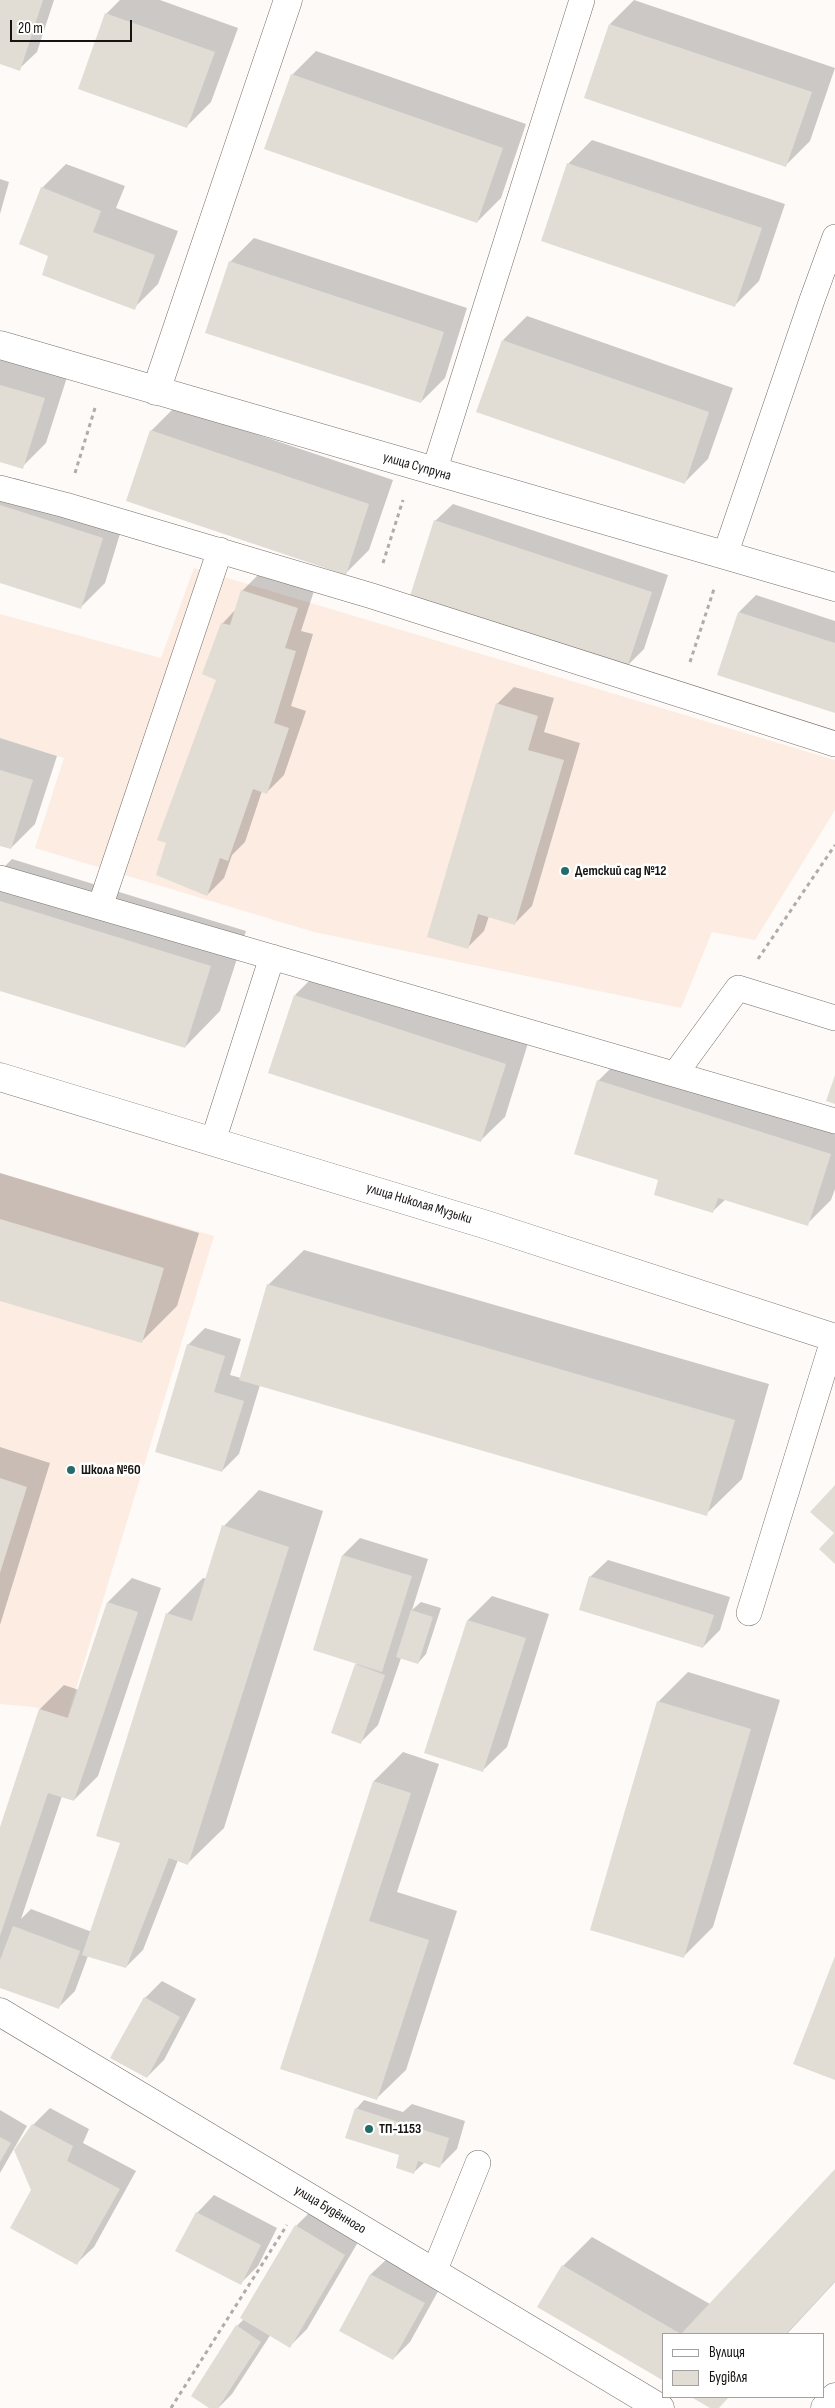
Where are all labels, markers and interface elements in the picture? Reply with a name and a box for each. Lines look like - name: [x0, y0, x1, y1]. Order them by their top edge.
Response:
- scale bar: [12, 10, 135, 42]
- text: 20 m: [18, 19, 43, 38]
- street label: улица Супруна: [381, 449, 453, 485]
- place label: Детский сад №12: [575, 863, 666, 879]
- marker: Детский сад №12: [559, 865, 571, 877]
- street label: улица Николая Музыки: [364, 1180, 474, 1228]
- place label: Школа №60: [81, 1462, 141, 1478]
- marker: Школа №60: [65, 1464, 77, 1476]
- place label: ТП-1153: [379, 2121, 421, 2137]
- marker: ТП-1153: [363, 2123, 375, 2135]
- street label: улица Будённого: [291, 2182, 369, 2238]
- legend: [662, 2333, 825, 2398]
- text: Вулиця: [709, 2343, 745, 2362]
- text: Будівля: [709, 2368, 747, 2387]

